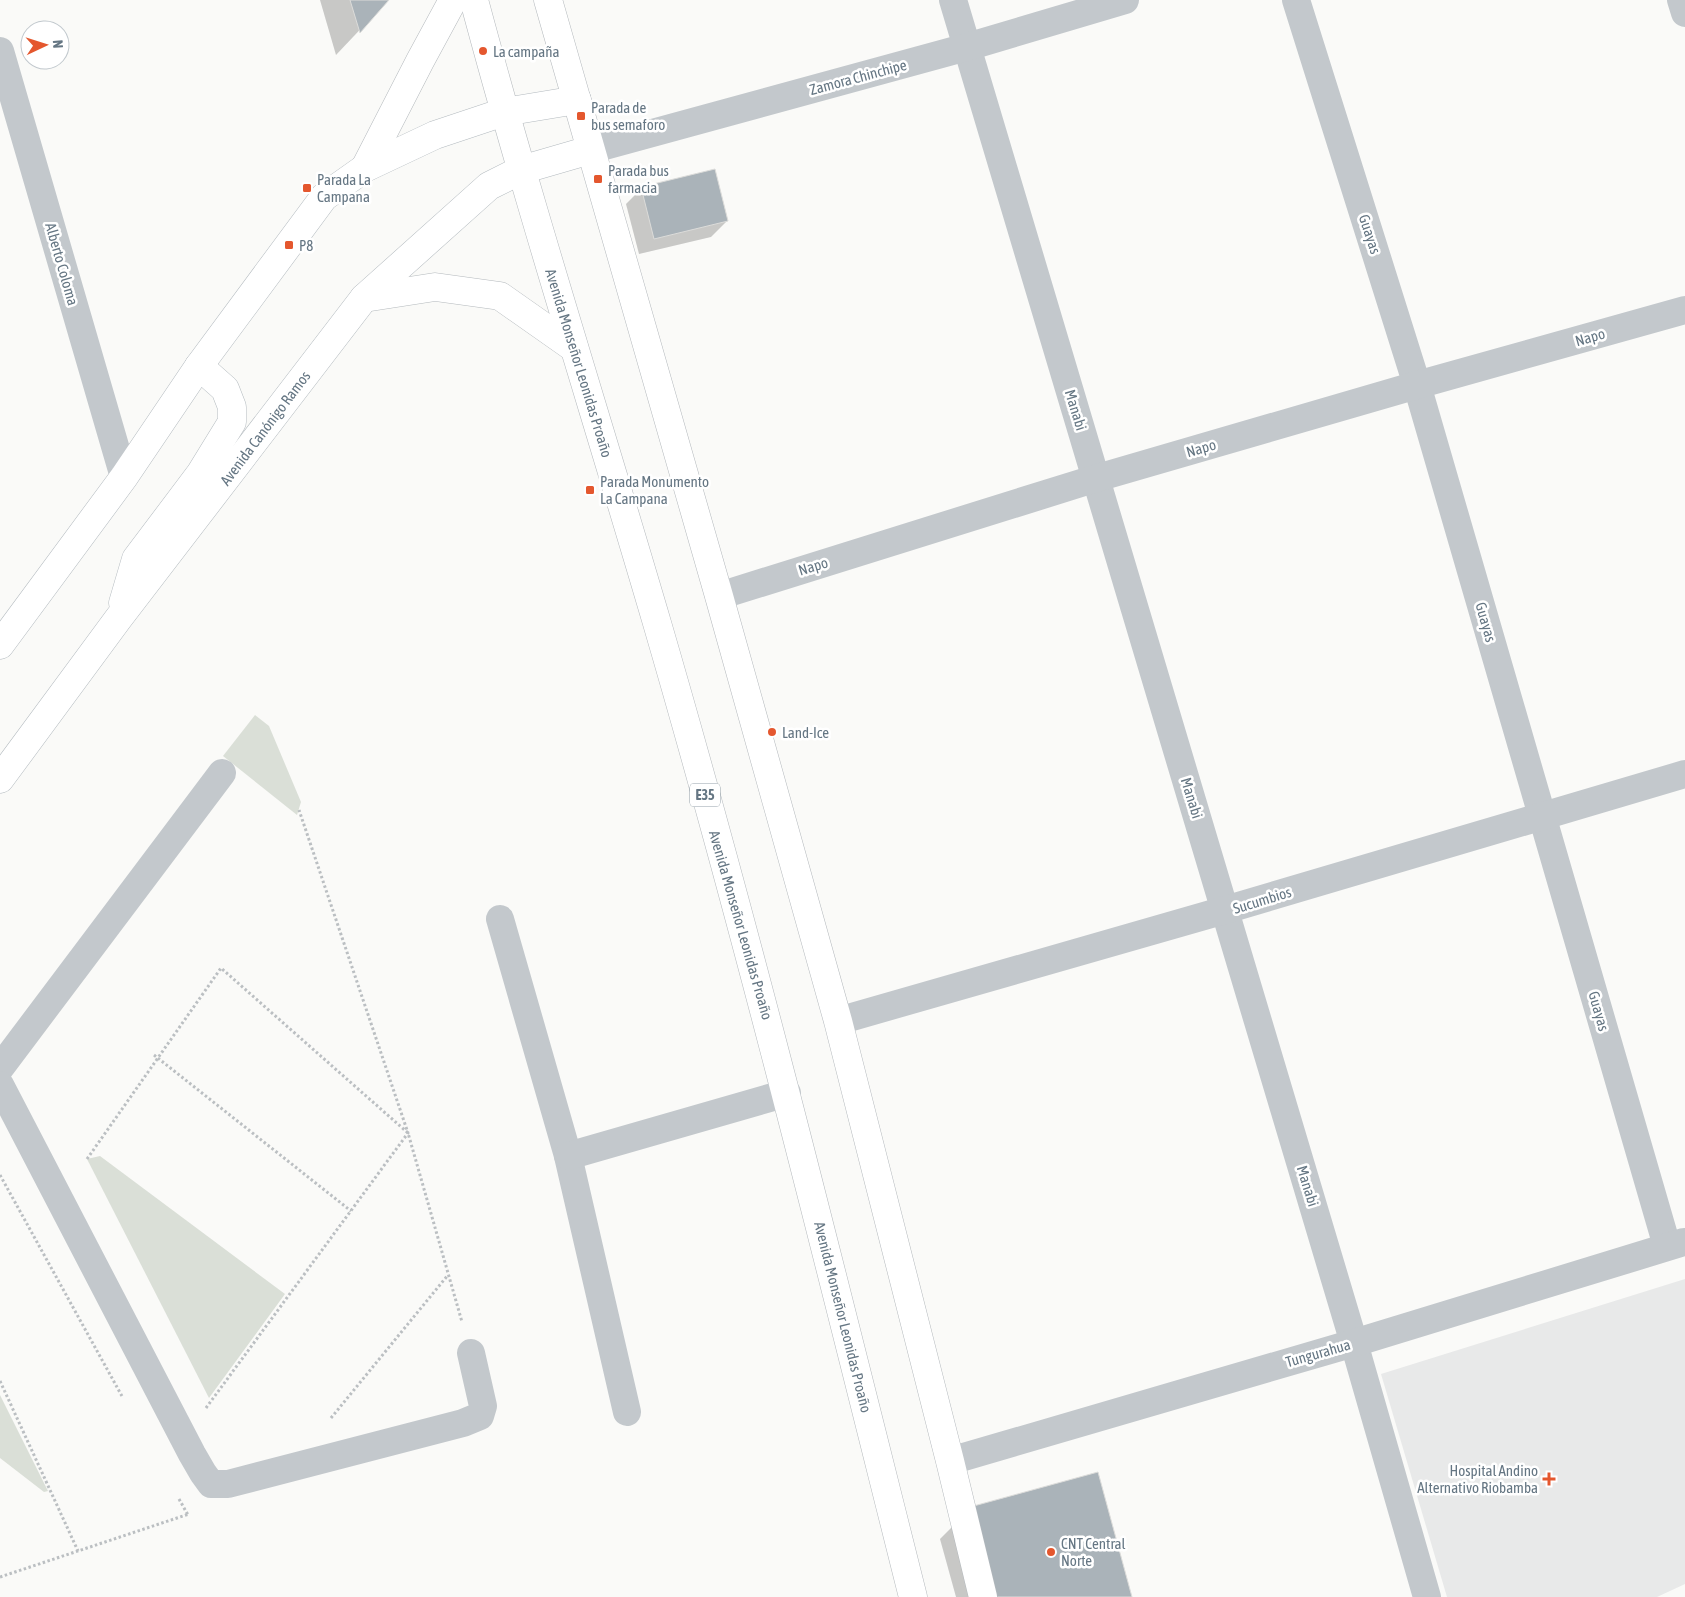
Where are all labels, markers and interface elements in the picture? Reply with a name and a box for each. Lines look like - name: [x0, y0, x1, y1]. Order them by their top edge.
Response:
- north arrow: [20, 20, 70, 70]
- text: N: [50, 39, 66, 49]
- place label: La campaña: [493, 43, 560, 60]
- marker: La campaña: [477, 45, 489, 57]
- street label: Zamora Chinchipe: [808, 56, 909, 98]
- place label: Parada de bus semaforo: [591, 99, 665, 133]
- marker: Parada de bus semaforo: [575, 110, 587, 122]
- place label: Parada bus farmacia: [608, 162, 669, 196]
- place label: Parada La Campana: [317, 171, 371, 205]
- marker: Parada bus farmacia: [592, 173, 604, 185]
- marker: Parada La Campana: [301, 182, 313, 194]
- street label: Guayas: [1356, 212, 1384, 256]
- street label: Alberto Coloma: [42, 221, 82, 307]
- place label: P8: [299, 237, 313, 254]
- marker: P8: [283, 239, 295, 251]
- street label: Avenida Monseñor Leonidas Proaño: [542, 267, 616, 459]
- street label: Napo: [1573, 325, 1607, 349]
- street label: Avenida Canónigo Ramos: [216, 367, 314, 489]
- street label: Manabi: [1062, 388, 1090, 432]
- street label: Napo: [1184, 436, 1218, 460]
- place label: Parada Monumento La Campana: [600, 473, 709, 507]
- marker: Parada Monumento La Campana: [584, 484, 596, 496]
- street label: Napo: [796, 553, 830, 579]
- street label: Guayas: [1472, 600, 1500, 644]
- place label: Land-Ice: [782, 724, 829, 741]
- marker: Land-Ice: [766, 726, 778, 738]
- street label: Manabi: [1178, 776, 1206, 820]
- road number: E35: [690, 784, 720, 806]
- street label: Avenida Monseñor Leonidas Proaño: [706, 828, 776, 1022]
- street label: Sucumbios: [1231, 883, 1293, 917]
- street label: Guayas: [1585, 989, 1613, 1033]
- street label: Manabi: [1294, 1164, 1322, 1208]
- street label: Avenida Monseñor Leonidas Proaño: [811, 1220, 875, 1414]
- street label: Tungurahua: [1284, 1336, 1352, 1370]
- place label: Hospital Andino Alternativo Riobamba: [1417, 1462, 1538, 1496]
- marker: Hospital Andino Alternativo Riobamba: [1542, 1472, 1556, 1486]
- place label: CNT Central Norte: [1061, 1535, 1125, 1569]
- marker: CNT Central Norte: [1045, 1546, 1057, 1558]

